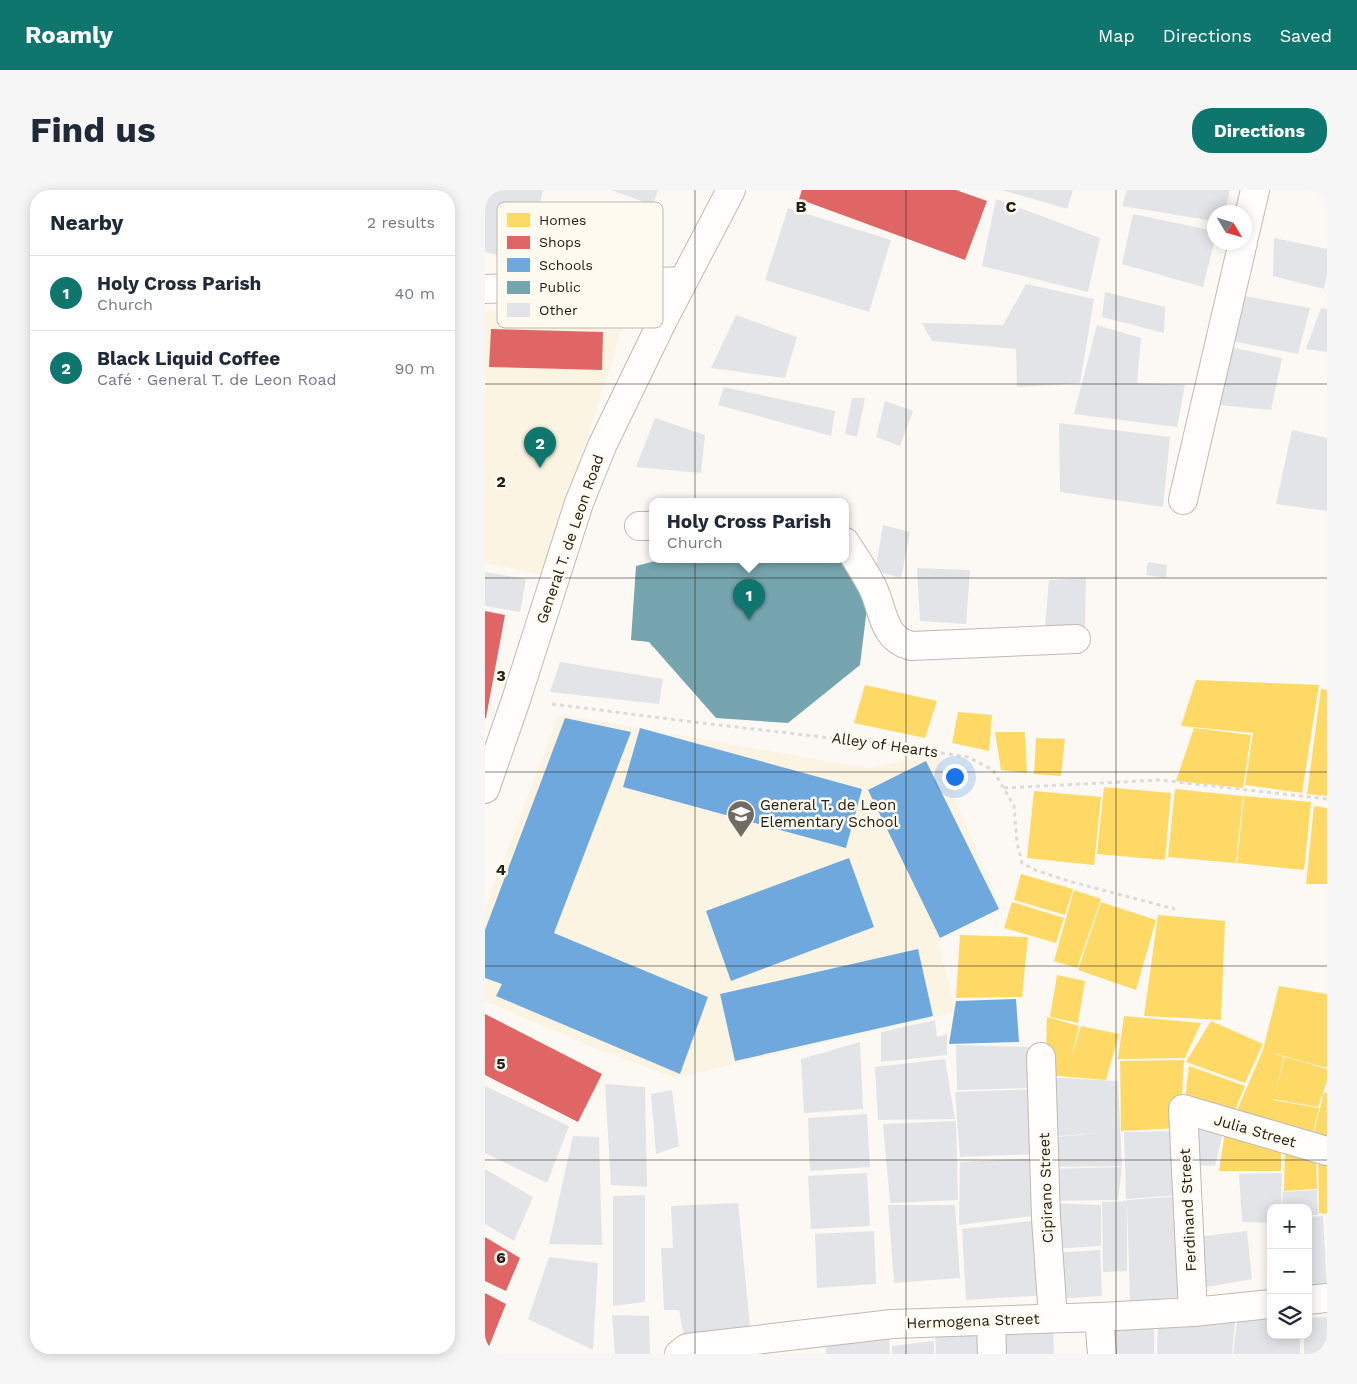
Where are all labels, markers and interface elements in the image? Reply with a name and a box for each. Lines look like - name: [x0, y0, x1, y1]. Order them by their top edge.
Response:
- text: Roamly: [25, 21, 113, 49]
- text: Map: [1098, 25, 1135, 46]
- text: Directions: [1163, 25, 1252, 46]
- text: Saved: [1280, 25, 1332, 46]
- button: Directions: [1192, 108, 1327, 153]
- text: Find us: [30, 109, 156, 151]
- text: B: [796, 197, 807, 216]
- text: C: [1006, 197, 1017, 216]
- legend: [497, 202, 663, 328]
- north arrow: [1207, 205, 1252, 250]
- text: Nearby: [50, 210, 123, 235]
- text: Homes: [539, 212, 586, 228]
- text: 2 results: [367, 213, 435, 232]
- text: Shops: [539, 234, 581, 250]
- text: Schools: [539, 257, 593, 273]
- text: Holy Cross Parish: [97, 272, 261, 295]
- text: Public: [539, 279, 581, 295]
- text: 1: [63, 284, 69, 303]
- text: 40 m: [395, 284, 435, 303]
- text: Church: [97, 295, 153, 314]
- text: Other: [539, 302, 578, 318]
- text: Black Liquid Coffee: [97, 347, 280, 370]
- text: 2: [61, 359, 71, 378]
- text: 90 m: [394, 359, 435, 378]
- text: Café · General T. de Leon Road: [97, 370, 337, 389]
- pin: 2: [524, 427, 556, 468]
- street label: General T. de Leon Road: [533, 452, 607, 626]
- text: 2: [496, 472, 506, 491]
- popup: [649, 498, 849, 563]
- text: Holy Cross Parish: [667, 510, 831, 533]
- text: Church: [667, 533, 723, 552]
- pin: 1: [733, 579, 765, 620]
- text: 3: [496, 666, 506, 685]
- street label: Alley of Hearts: [831, 729, 939, 761]
- your location: [942, 764, 968, 790]
- place label: General T. de Leon Elementary School: [760, 796, 899, 831]
- school or university icon: General T. de Leon Elementary School: [726, 799, 756, 838]
- text: 4: [496, 860, 506, 879]
- text: 5: [496, 1054, 506, 1073]
- street label: Julia Street: [1212, 1111, 1299, 1152]
- street label: Cipirano Street: [1035, 1132, 1057, 1244]
- street label: Ferdinand Street: [1176, 1147, 1200, 1272]
- map controls: [1267, 1204, 1312, 1339]
- button: +: [1267, 1204, 1312, 1249]
- text: 6: [496, 1248, 506, 1267]
- button: −: [1267, 1249, 1312, 1294]
- button: layers: [1267, 1294, 1312, 1339]
- street label: Hermogena Street: [906, 1310, 1041, 1332]

